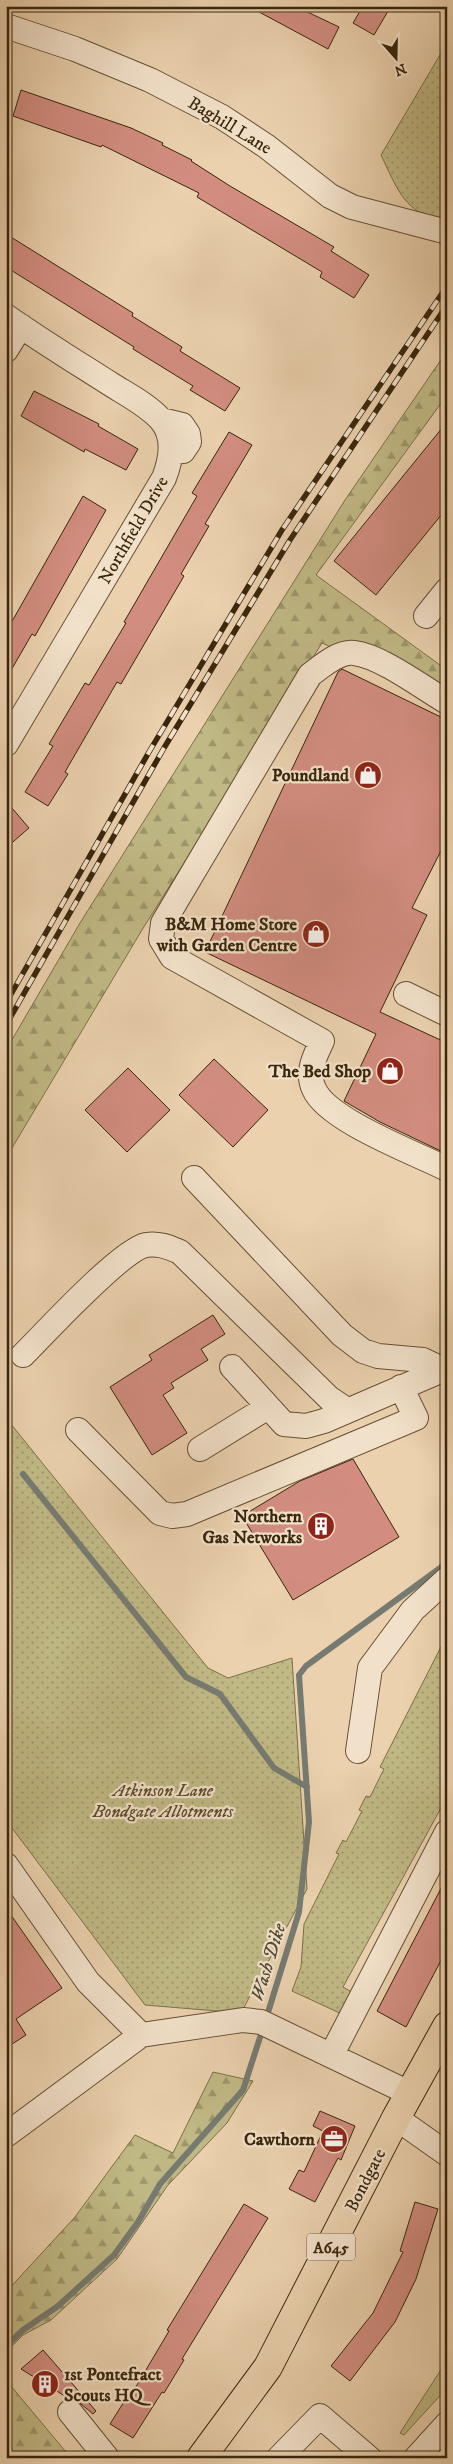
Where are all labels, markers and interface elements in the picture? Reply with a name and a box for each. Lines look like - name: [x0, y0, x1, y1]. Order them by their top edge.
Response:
- north arrow: [370, 32, 420, 82]
- text: N: [391, 59, 409, 80]
- street label: Baghill Lane: [184, 92, 275, 159]
- street label: Northfield Drive: [94, 473, 174, 588]
- shop icon: Poundland: [353, 760, 383, 790]
- place label: Poundland: [272, 765, 350, 787]
- place label: B&M Home Store with Garden Centre: [156, 914, 298, 957]
- shop icon: B&M Home Store with Garden Centre: [301, 919, 331, 949]
- shop icon: The Bed Shop: [375, 1056, 405, 1086]
- place label: The Bed Shop: [267, 1061, 371, 1083]
- place label: Northern Gas Networks: [203, 1506, 303, 1549]
- building icon: Northern Gas Networks: [306, 1511, 336, 1541]
- park label: Atkinson Lane Bondgate Allotments: [92, 1780, 234, 1823]
- water label: Wash Dike: [246, 1920, 291, 2004]
- office icon: Cawthorn: [319, 2124, 349, 2154]
- place label: Cawthorn: [244, 2129, 316, 2151]
- street label: Bondgate: [341, 2145, 391, 2216]
- road number: A645: [307, 2234, 355, 2260]
- place label: 1st Pontefract Scouts HQ: [64, 2364, 161, 2407]
- building icon: 1st Pontefract Scouts HQ: [30, 2369, 60, 2399]

